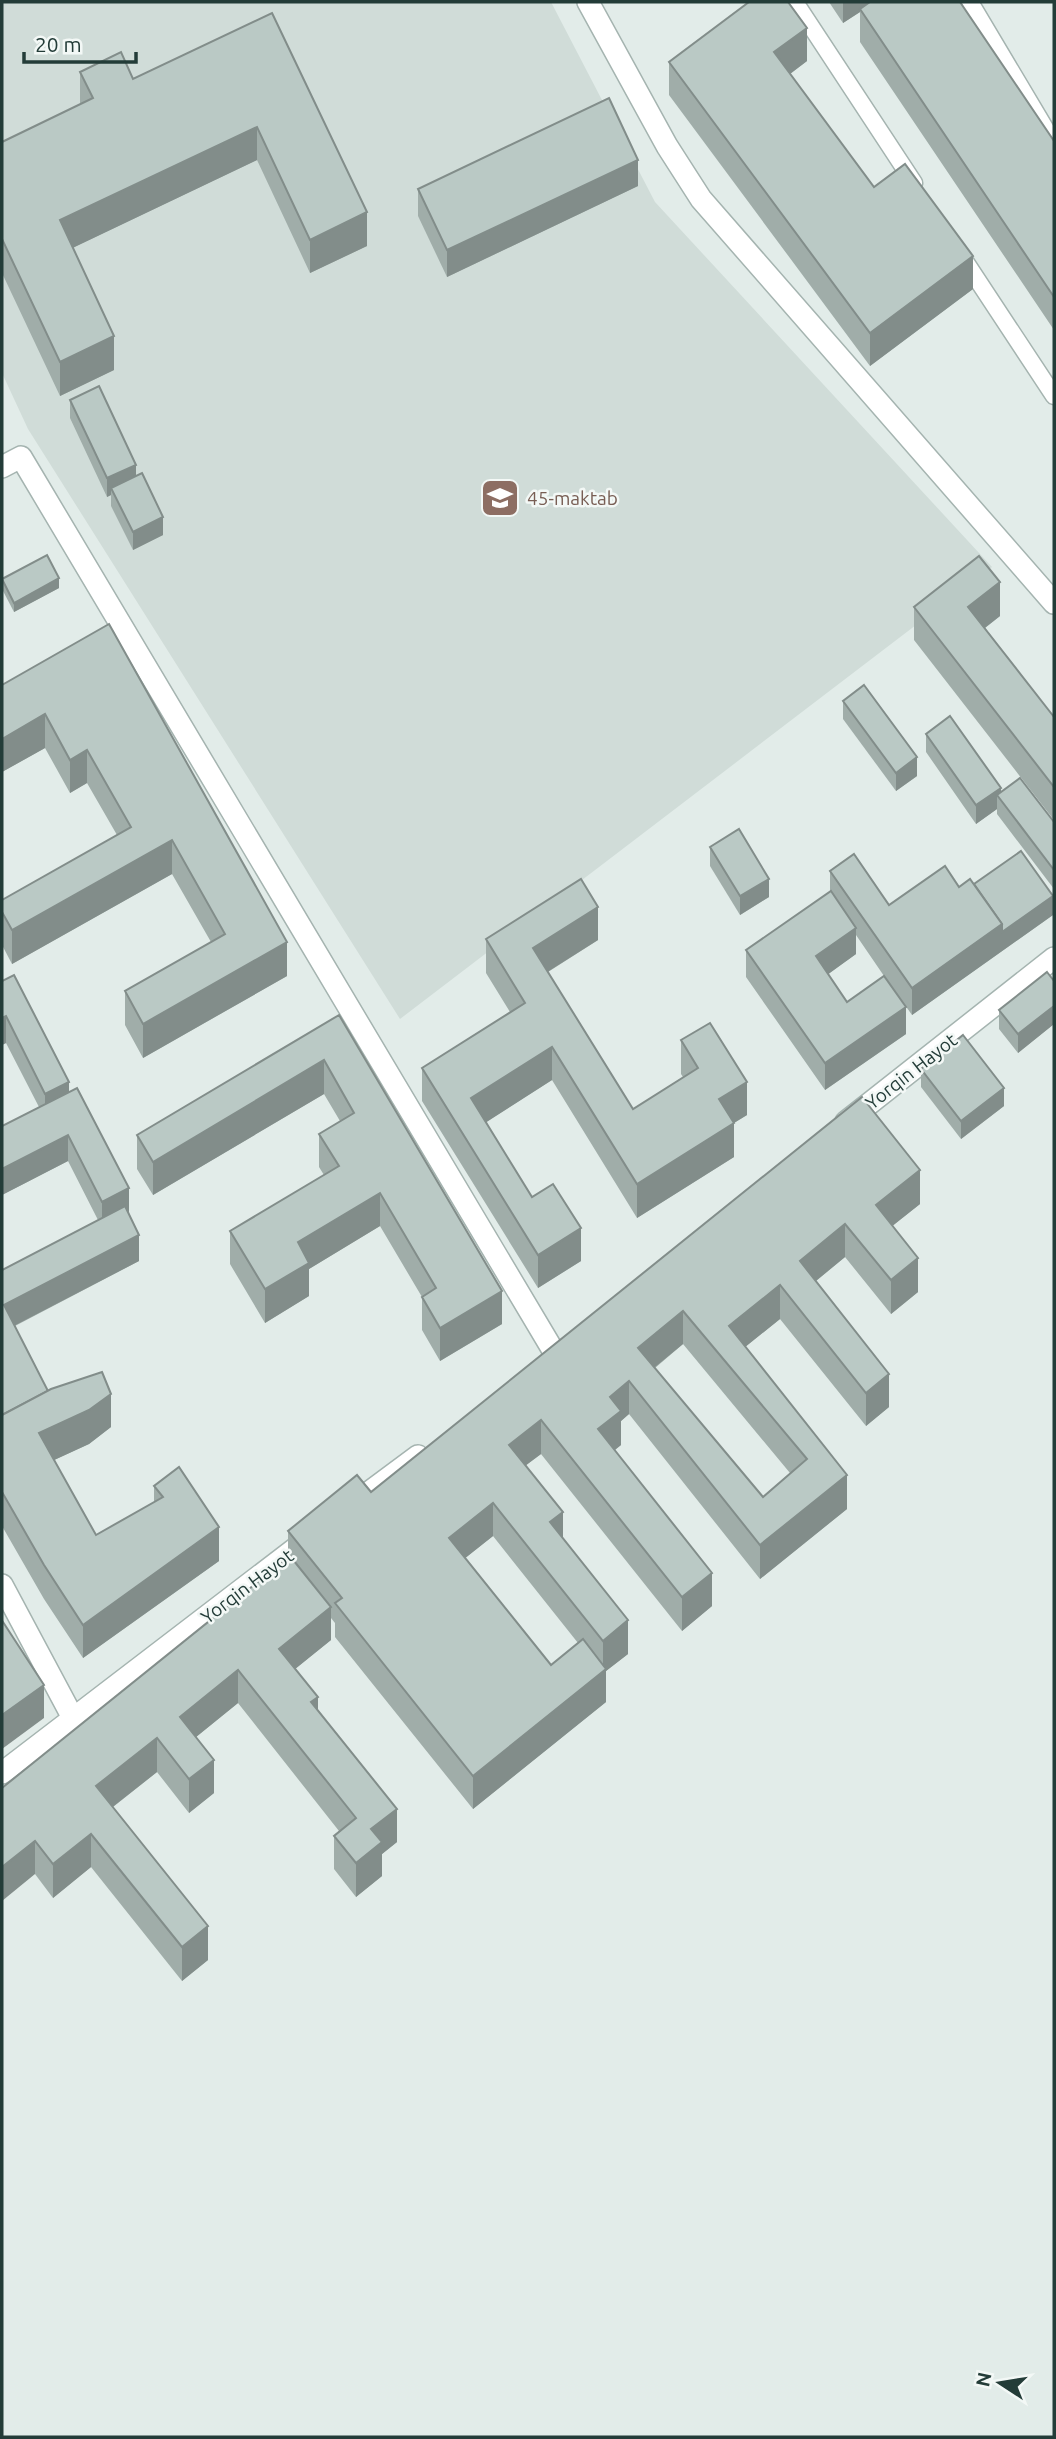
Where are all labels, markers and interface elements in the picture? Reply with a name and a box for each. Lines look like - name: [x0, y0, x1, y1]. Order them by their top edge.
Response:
- scale bar: [24, 21, 136, 65]
- text: 20 m: [35, 32, 82, 56]
- school or university icon: 45-maktab: [479, 477, 521, 519]
- place label: 45-maktab: [527, 487, 618, 509]
- street label: Yorqin Hayot: [861, 1028, 962, 1114]
- street label: Yorqin Hayot: [196, 1544, 298, 1628]
- north arrow: [965, 2348, 1035, 2418]
- text: N: [971, 2370, 996, 2389]

